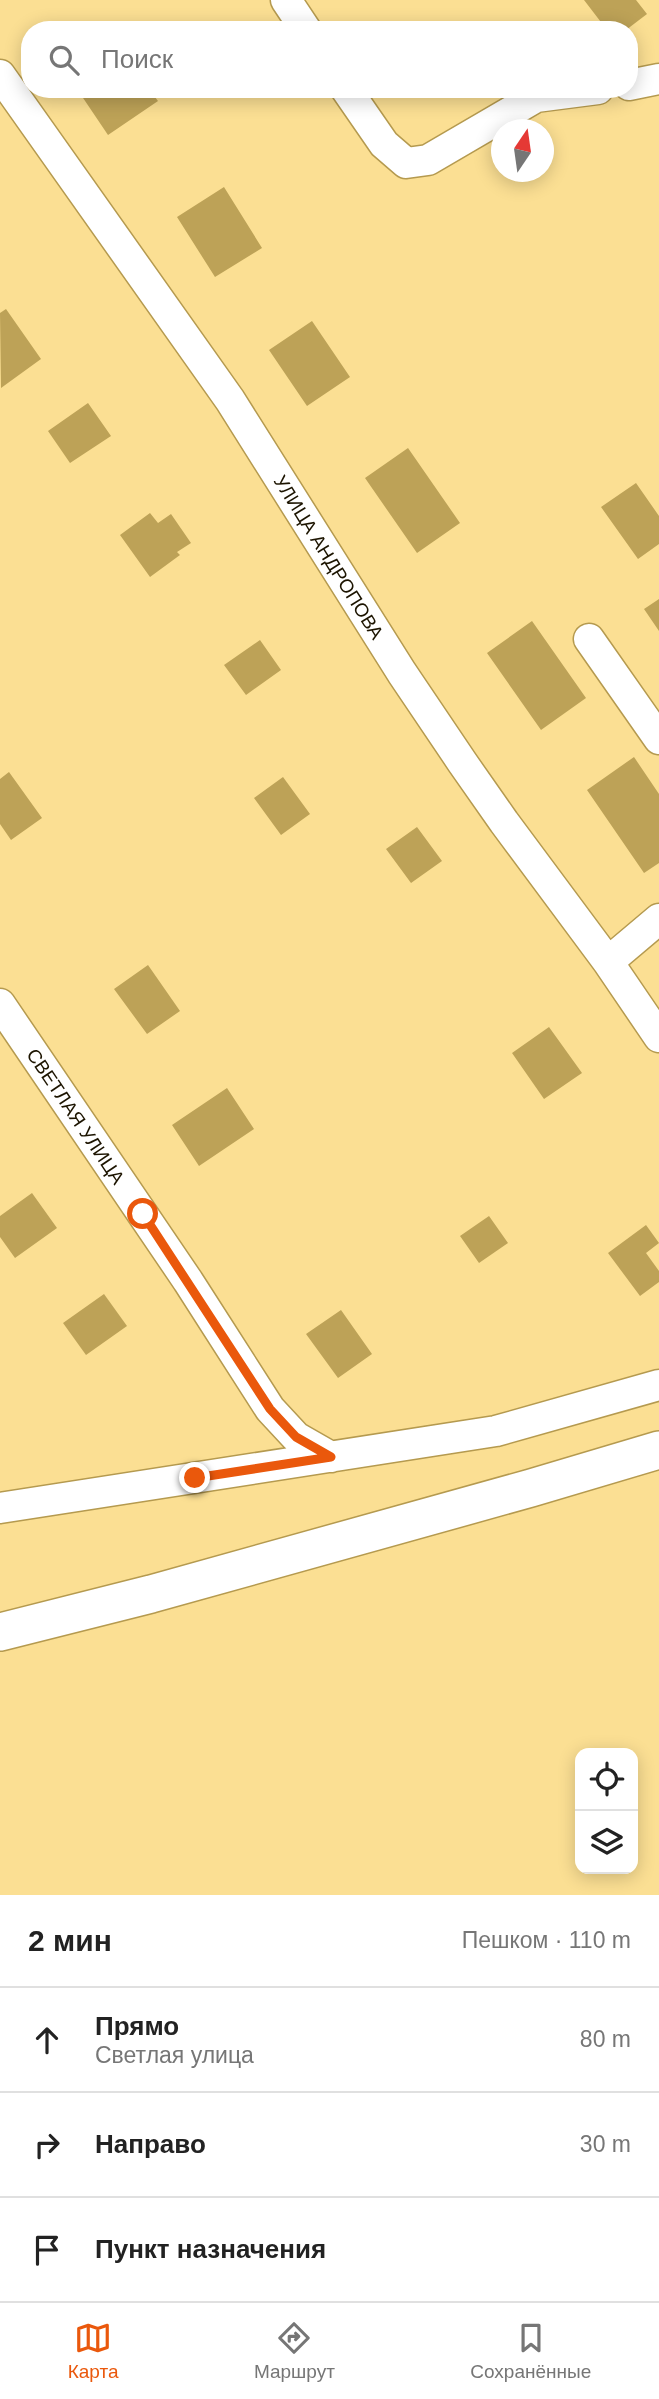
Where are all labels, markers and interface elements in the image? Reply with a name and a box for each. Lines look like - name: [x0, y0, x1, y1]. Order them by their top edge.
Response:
- search box: [21, 21, 638, 98]
- icon: search: [45, 41, 83, 79]
- text: Поиск: [101, 44, 173, 74]
- north arrow: [491, 119, 554, 182]
- street label: УЛИЦА АНДРОПОВА: [270, 472, 388, 643]
- street label: СВЕТЛАЯ УЛИЦА: [23, 1045, 129, 1188]
- route start: [127, 1198, 158, 1229]
- route end: [179, 1462, 210, 1493]
- map controls: [575, 1748, 638, 1874]
- button: locate: [575, 1748, 638, 1811]
- button: layers: [575, 1811, 638, 1874]
- text: 2 мин: [28, 1924, 112, 1957]
- text: Пешком · 110 m: [462, 1927, 631, 1953]
- text: Прямо: [95, 2011, 179, 2041]
- icon: ahead: [28, 2021, 66, 2059]
- text: 80 m: [580, 2026, 631, 2052]
- text: Светлая улица: [95, 2042, 254, 2068]
- icon: right: [28, 2126, 66, 2164]
- text: Направо: [95, 2129, 206, 2159]
- text: 30 m: [580, 2131, 631, 2157]
- icon: arrive: [28, 2231, 66, 2269]
- text: Пункт назначения: [95, 2234, 326, 2264]
- tab: Карта: [68, 2319, 119, 2383]
- tab: Маршрут: [254, 2319, 335, 2383]
- tab: Сохранённые: [470, 2319, 591, 2383]

